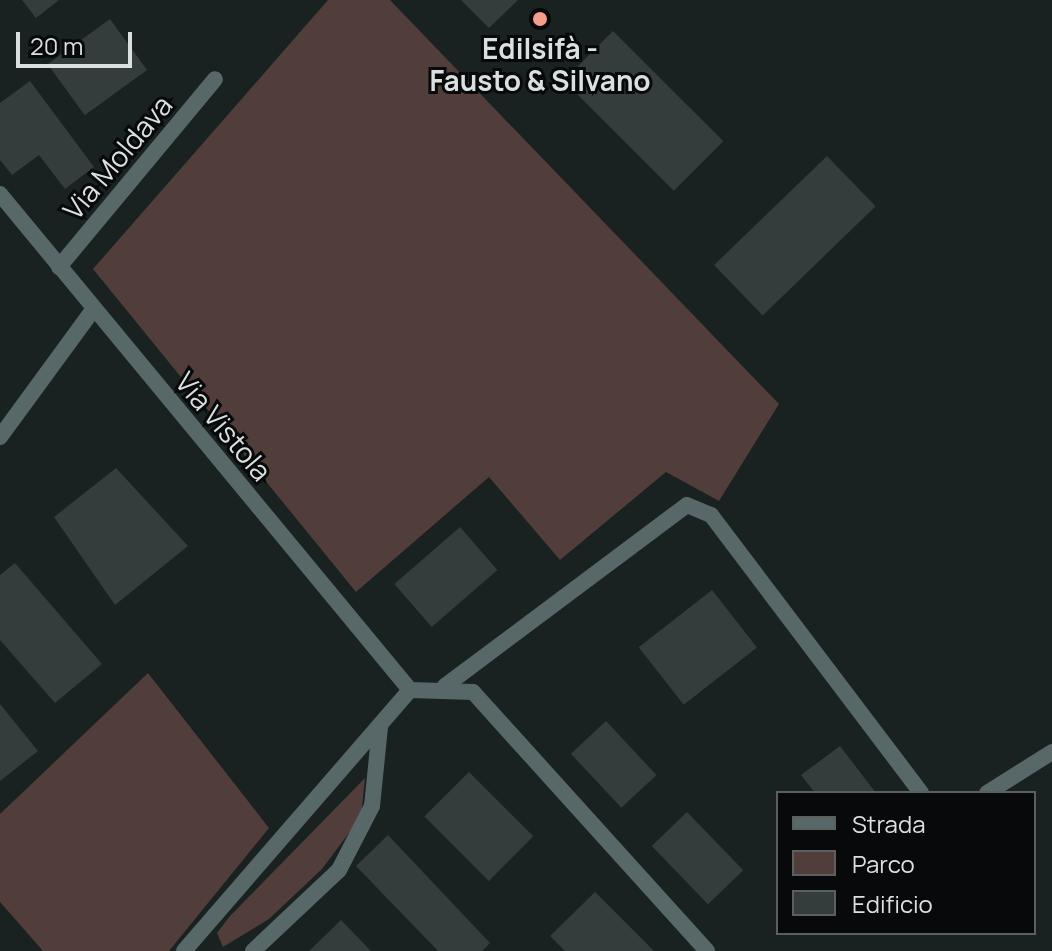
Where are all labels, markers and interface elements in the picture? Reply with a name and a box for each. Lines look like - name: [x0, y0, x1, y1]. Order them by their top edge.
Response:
- marker: Edilsifà - Fausto & Silvano: [531, 10, 549, 28]
- scale bar: [20, 16, 136, 66]
- text: 20 m: [30, 29, 83, 62]
- place label: Edilsifà - Fausto & Silvano: [430, 31, 650, 97]
- street label: Via Moldava: [56, 88, 178, 226]
- street label: Via Vistola: [169, 365, 279, 487]
- legend: [776, 791, 1036, 935]
- text: Strada: [852, 807, 925, 840]
- text: Parco: [852, 847, 915, 880]
- text: Edificio: [852, 887, 933, 920]

